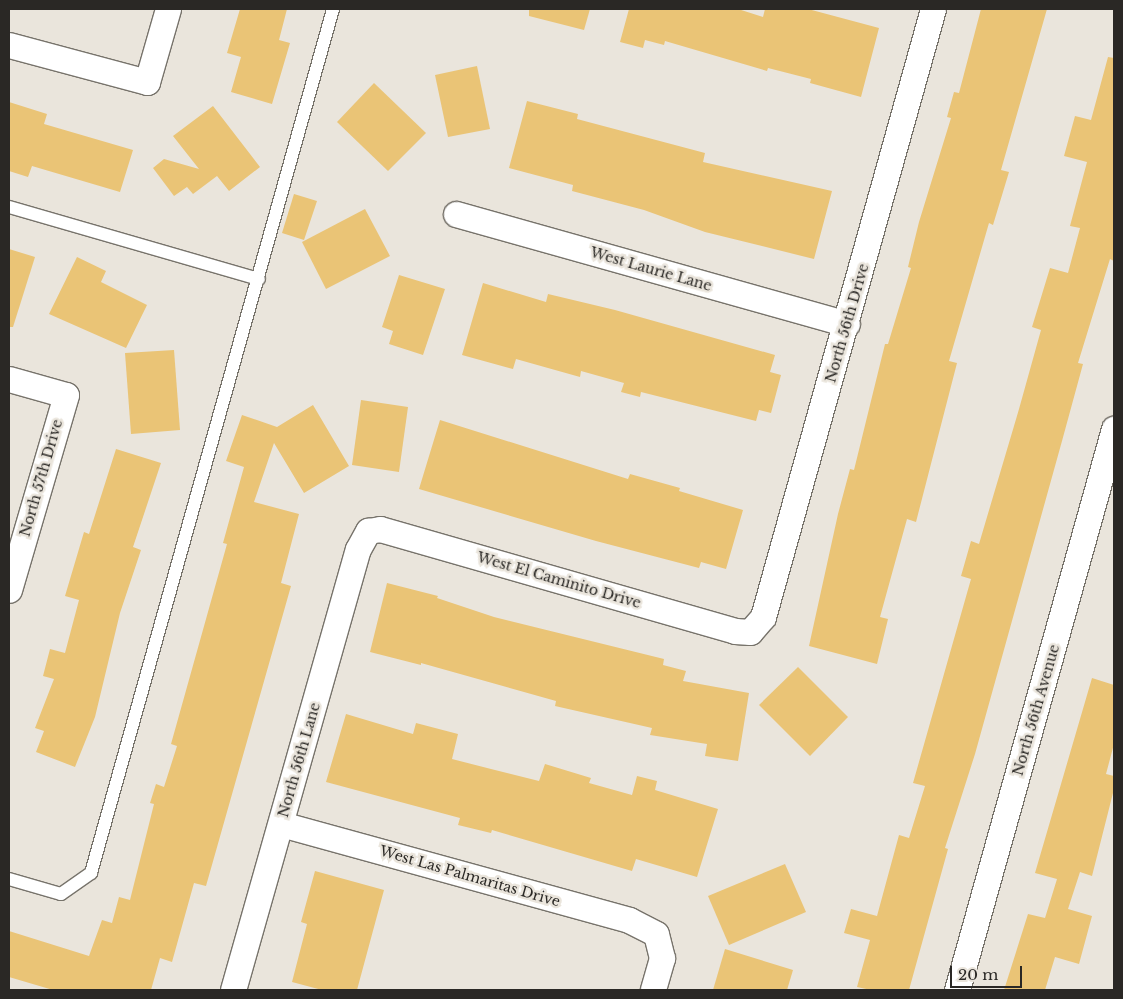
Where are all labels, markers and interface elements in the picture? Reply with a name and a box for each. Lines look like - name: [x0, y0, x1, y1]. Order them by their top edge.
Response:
- street label: West Laurie Lane: [588, 244, 714, 294]
- street label: North 56th Drive: [822, 262, 872, 384]
- street label: North 57th Drive: [16, 418, 66, 538]
- street label: West El Caminito Drive: [475, 549, 643, 611]
- street label: North 56th Avenue: [1009, 642, 1063, 778]
- street label: North 56th Lane: [275, 701, 323, 819]
- street label: West Las Palmaritas Drive: [378, 842, 562, 910]
- scale bar: [953, 956, 1026, 988]
- text: 20 m: [958, 965, 998, 984]

